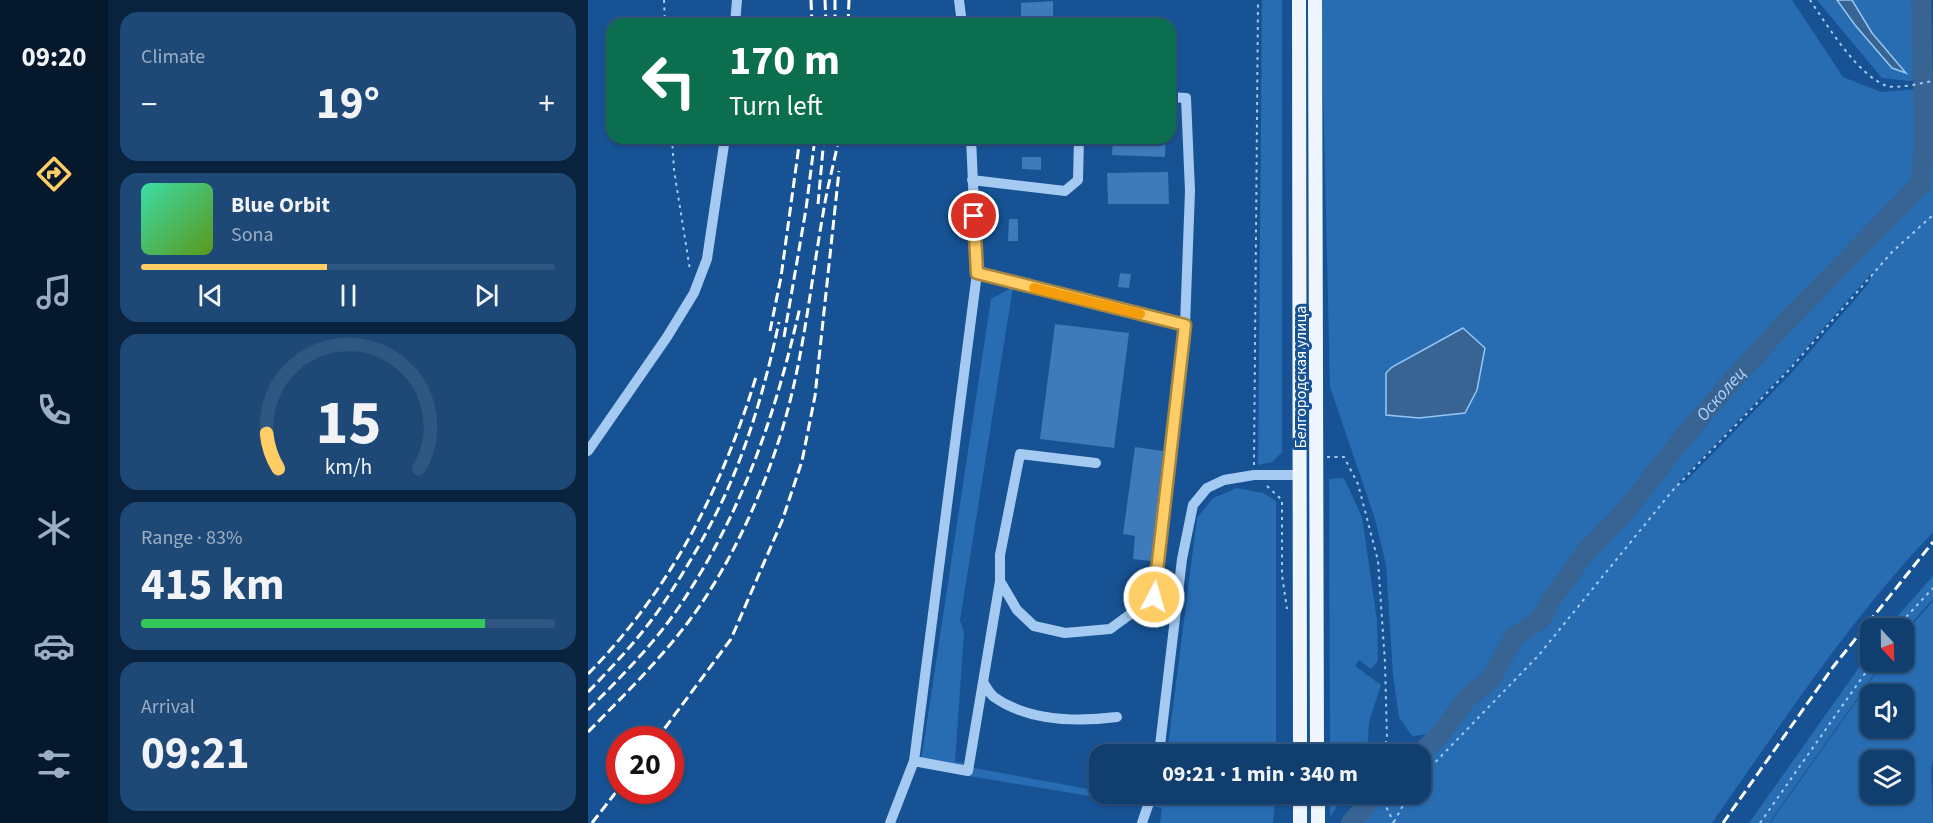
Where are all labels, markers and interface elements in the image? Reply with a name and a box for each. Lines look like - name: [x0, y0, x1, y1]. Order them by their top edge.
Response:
- text: 170 m: [729, 31, 840, 91]
- text: 09:20: [21, 38, 87, 77]
- icon: left: [630, 42, 708, 120]
- text: Climate: [141, 43, 205, 71]
- text: 19°: [316, 72, 380, 136]
- text: −: [141, 81, 157, 128]
- text: +: [539, 81, 555, 128]
- text: Turn left: [729, 87, 823, 126]
- icon: directions: [33, 153, 75, 195]
- text: Blue Orbit: [231, 189, 330, 221]
- pin: [948, 190, 999, 241]
- icon: arrive: [957, 199, 990, 232]
- text: Sona: [231, 221, 274, 249]
- icon: music: [33, 271, 75, 313]
- icon: previous: [194, 279, 227, 312]
- icon: pause: [332, 279, 365, 312]
- icon: next: [470, 279, 503, 312]
- street label: Белгородская улица: [1290, 306, 1312, 448]
- water label: Осколец: [1691, 361, 1752, 427]
- text: 15: [315, 379, 381, 468]
- icon: phone: [33, 389, 75, 431]
- text: km/h: [324, 452, 372, 483]
- icon: climate: [33, 507, 75, 549]
- text: Range · 83%: [141, 524, 242, 552]
- text: 415 km: [141, 553, 285, 617]
- position arrow: [1122, 565, 1186, 629]
- north arrow: [1860, 618, 1914, 672]
- map controls: [1860, 618, 1914, 804]
- icon: car: [33, 625, 75, 667]
- button: sound: [1860, 684, 1914, 738]
- text: Arrival: [141, 693, 195, 721]
- text: 09:21: [141, 722, 250, 786]
- speed limit sign: 20: [606, 726, 684, 804]
- icon: filters: [33, 743, 75, 785]
- button: layers: [1860, 750, 1914, 804]
- text: 09:21 · 1 min · 340 m: [1162, 758, 1358, 790]

